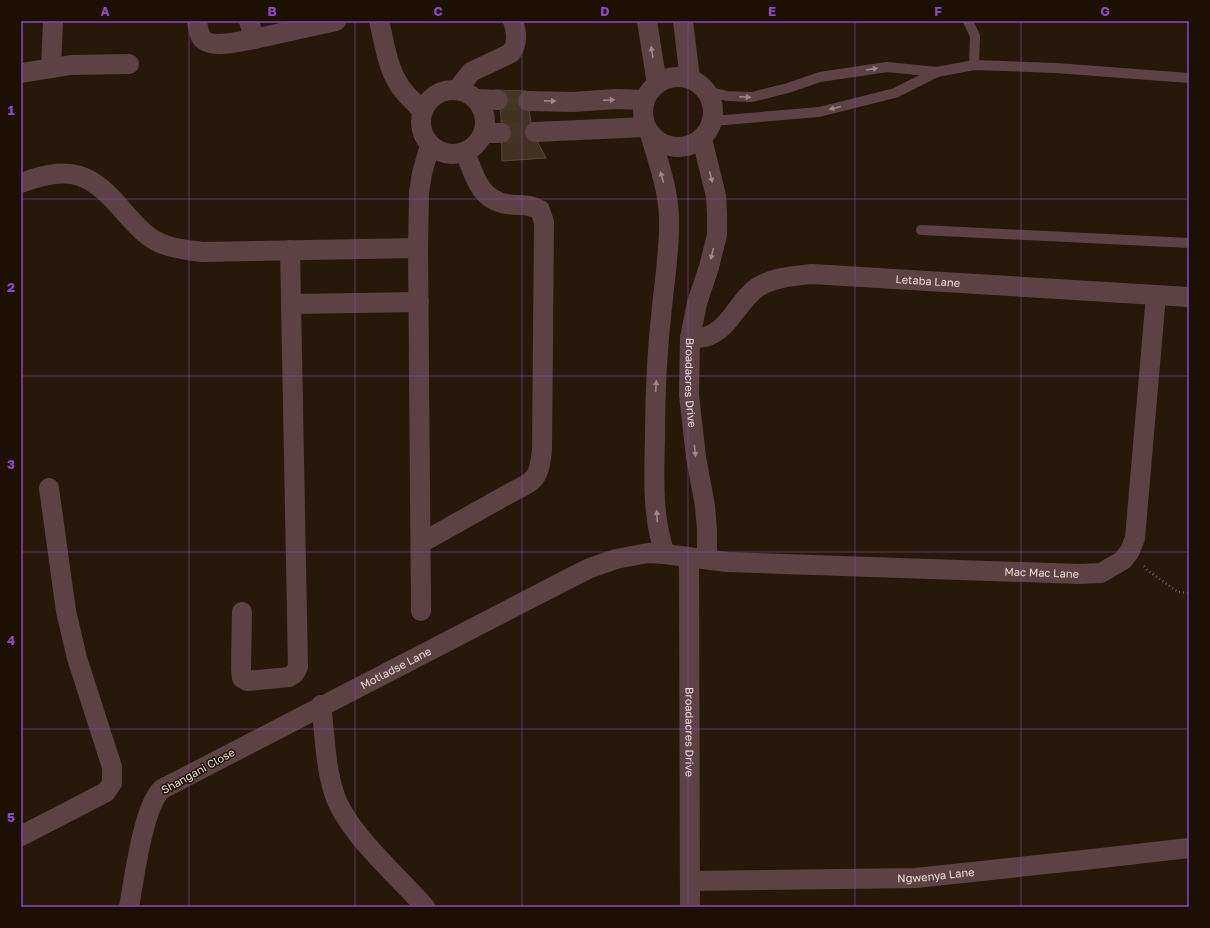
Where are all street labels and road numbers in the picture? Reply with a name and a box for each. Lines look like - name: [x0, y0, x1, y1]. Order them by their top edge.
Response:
- street label: Letaba Lane: [895, 272, 960, 289]
- street label: Broadacres Drive: [683, 338, 700, 428]
- street label: Mac Mac Lane: [1004, 564, 1079, 580]
- street label: Motladse Lane: [358, 644, 433, 691]
- street label: Broadacres Drive: [683, 687, 697, 777]
- street label: Shangani Close: [159, 745, 237, 796]
- street label: Ngwenya Lane: [897, 865, 975, 884]

